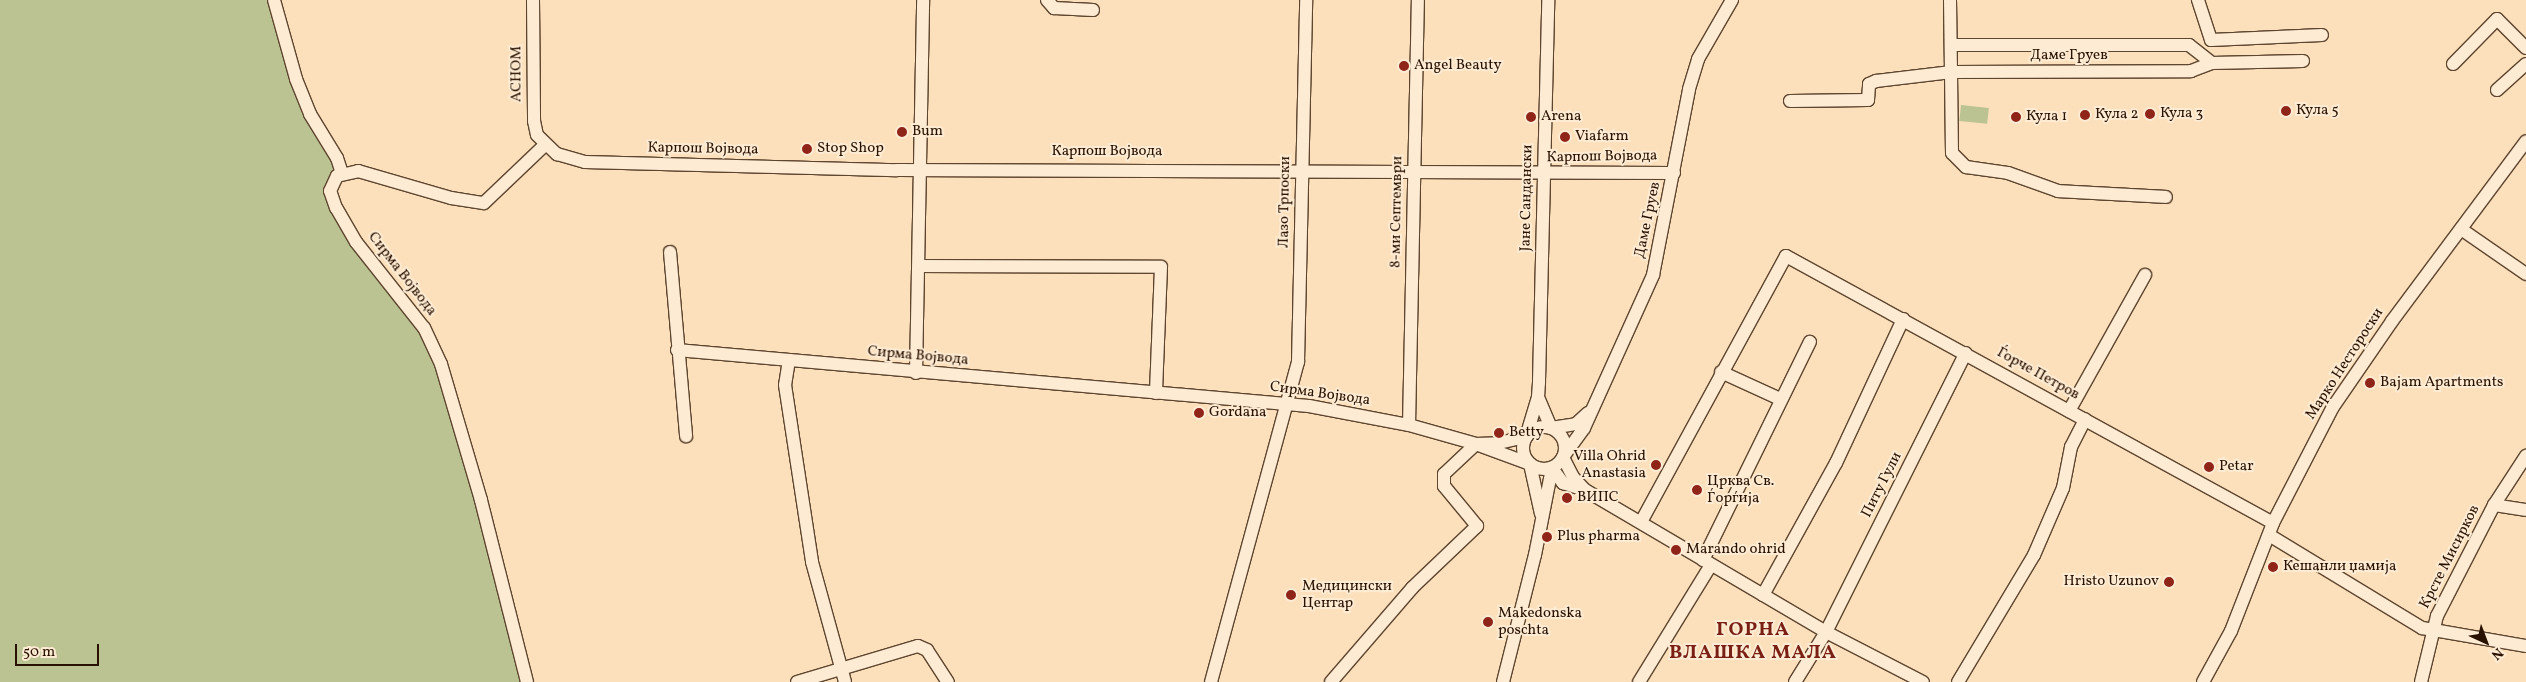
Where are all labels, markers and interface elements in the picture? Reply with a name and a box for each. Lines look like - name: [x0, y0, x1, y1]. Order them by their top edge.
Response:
- street label: АСНОМ: [508, 46, 526, 102]
- street label: Даме Груев: [2030, 47, 2108, 65]
- place label: Angel Beauty: [1414, 57, 1502, 75]
- marker: Angel Beauty: [1398, 60, 1410, 72]
- place label: Кула 5: [2296, 102, 2339, 120]
- place label: Кула 3: [2160, 105, 2203, 123]
- marker: Кула 5: [2280, 105, 2292, 117]
- place label: Кула 2: [2095, 106, 2138, 124]
- place label: Arena: [1541, 108, 1581, 126]
- place label: Кула 1: [2026, 108, 2067, 126]
- marker: Кула 3: [2144, 108, 2156, 120]
- marker: Кула 2: [2079, 109, 2091, 121]
- marker: Arena: [1525, 111, 1537, 123]
- marker: Кула 1: [2010, 111, 2022, 123]
- place label: Bum: [912, 123, 943, 141]
- marker: Bum: [896, 126, 908, 138]
- place label: Viafarm: [1575, 128, 1629, 146]
- marker: Viafarm: [1559, 131, 1571, 143]
- street label: Карпош Војвода: [647, 139, 759, 159]
- place label: Stop Shop: [817, 140, 884, 158]
- marker: Stop Shop: [801, 143, 813, 155]
- street label: Карпош Војвода: [1051, 143, 1163, 161]
- street label: Јане Сандански: [1517, 144, 1537, 252]
- street label: Карпош Војвода: [1546, 147, 1658, 167]
- street label: Лазо Трпоски: [1275, 156, 1295, 248]
- street label: 8-ми Септември: [1387, 156, 1407, 268]
- street label: Даме Груев: [1631, 180, 1665, 260]
- street label: Сирма Војвода: [364, 229, 440, 319]
- street label: Марко Нестороски: [2302, 305, 2388, 423]
- street label: Сирма Војвода: [867, 343, 969, 369]
- street label: Ѓорче Петров: [1993, 344, 2083, 404]
- place label: Bajam Apartments: [2380, 374, 2503, 392]
- marker: Bajam Apartments: [2364, 377, 2376, 389]
- street label: Сирма Војвода: [1269, 378, 1371, 410]
- place label: Gordana: [1209, 404, 1267, 422]
- marker: Gordana: [1193, 407, 1205, 419]
- place label: Betty: [1509, 424, 1544, 442]
- marker: Betty: [1493, 427, 1505, 439]
- place label: Villa Ohrid Anastasia: [1573, 447, 1646, 482]
- street label: Питу Гули: [1858, 449, 1906, 521]
- place label: Petar: [2219, 458, 2254, 476]
- marker: Villa Ohrid Anastasia: [1650, 459, 1662, 471]
- marker: Petar: [2203, 461, 2215, 473]
- place label: Црква Св. Ѓoрѓијa: [1707, 472, 1774, 507]
- marker: Црква Св. Ѓoрѓијa: [1691, 484, 1703, 496]
- place label: ВИПС: [1577, 489, 1619, 507]
- marker: ВИПС: [1561, 492, 1573, 504]
- street label: Крсте Мисирков: [2416, 502, 2484, 612]
- place label: Plus pharma: [1557, 528, 1640, 546]
- marker: Plus pharma: [1541, 531, 1553, 543]
- place label: Marando ohrid: [1686, 541, 1786, 559]
- marker: Marando ohrid: [1670, 544, 1682, 556]
- place label: Кешанли џамија: [2283, 558, 2396, 576]
- marker: Кешанли џамија: [2267, 561, 2279, 573]
- place label: Hristo Uzunov: [2064, 573, 2159, 591]
- marker: Hristo Uzunov: [2163, 576, 2175, 588]
- place label: Медицински Центар: [1302, 577, 1392, 612]
- marker: Медицински Центар: [1284, 588, 1298, 602]
- place label: Makedonska poschta: [1498, 604, 1582, 639]
- marker: Makedonska poschta: [1482, 616, 1494, 628]
- north arrow: [2461, 617, 2511, 667]
- district label: ГОРНА ВЛАШКА МАЛА: [1668, 618, 1838, 665]
- scale bar: [18, 634, 101, 666]
- text: 50 m: [23, 642, 55, 663]
- text: N: [2486, 643, 2507, 664]

